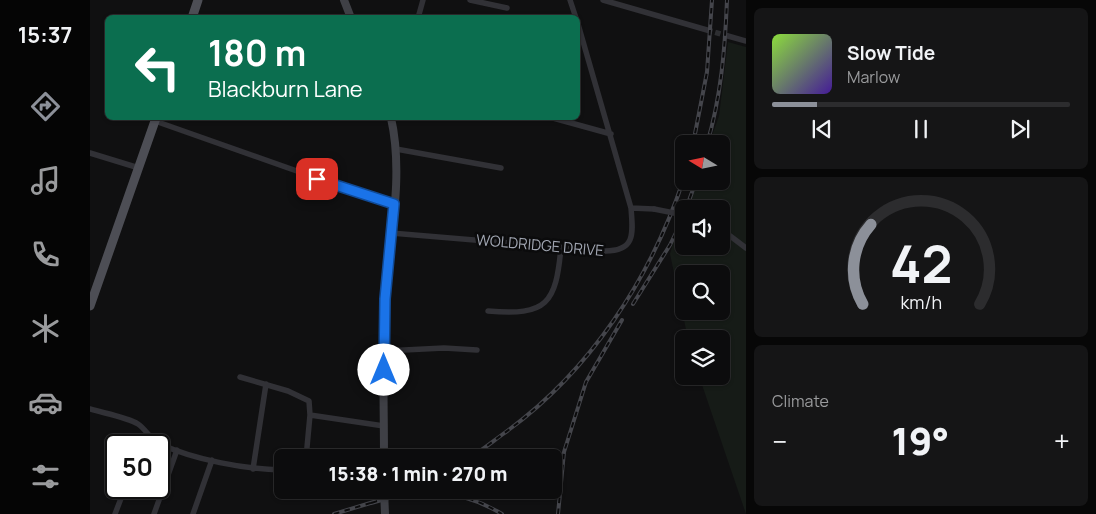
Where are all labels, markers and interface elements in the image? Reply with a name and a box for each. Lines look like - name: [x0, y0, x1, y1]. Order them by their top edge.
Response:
- text: 15:37: [18, 20, 72, 50]
- text: 180 m: [208, 29, 306, 77]
- icon: left: [125, 35, 190, 100]
- text: Slow Tide: [847, 40, 935, 66]
- text: Marlow: [847, 66, 900, 88]
- text: Blackburn Lane: [208, 74, 363, 104]
- icon: directions: [28, 89, 63, 124]
- icon: previous: [808, 115, 836, 143]
- icon: pause: [907, 115, 935, 143]
- icon: next: [1006, 115, 1034, 143]
- north arrow: [675, 135, 730, 190]
- map controls: [675, 135, 730, 385]
- pin: [296, 158, 338, 200]
- icon: music: [28, 163, 63, 198]
- icon: arrive: [303, 165, 331, 193]
- button: sound: [675, 200, 730, 255]
- text: 42: [890, 228, 952, 299]
- street label: WOLDRIDGE DRIVE: [475, 229, 605, 261]
- icon: phone: [28, 237, 63, 272]
- button: search: [675, 265, 730, 320]
- text: km/h: [900, 290, 942, 314]
- icon: climate: [28, 311, 63, 346]
- button: layers: [675, 330, 730, 385]
- position arrow: [357, 343, 409, 395]
- icon: car: [28, 385, 63, 420]
- text: Climate: [772, 390, 829, 412]
- text: 19°: [891, 414, 949, 466]
- text: −: [772, 422, 787, 460]
- text: +: [1054, 422, 1070, 460]
- speed limit sign: 50: [105, 434, 170, 499]
- icon: filters: [28, 459, 63, 494]
- text: 15:38 · 1 min · 270 m: [329, 461, 507, 487]

